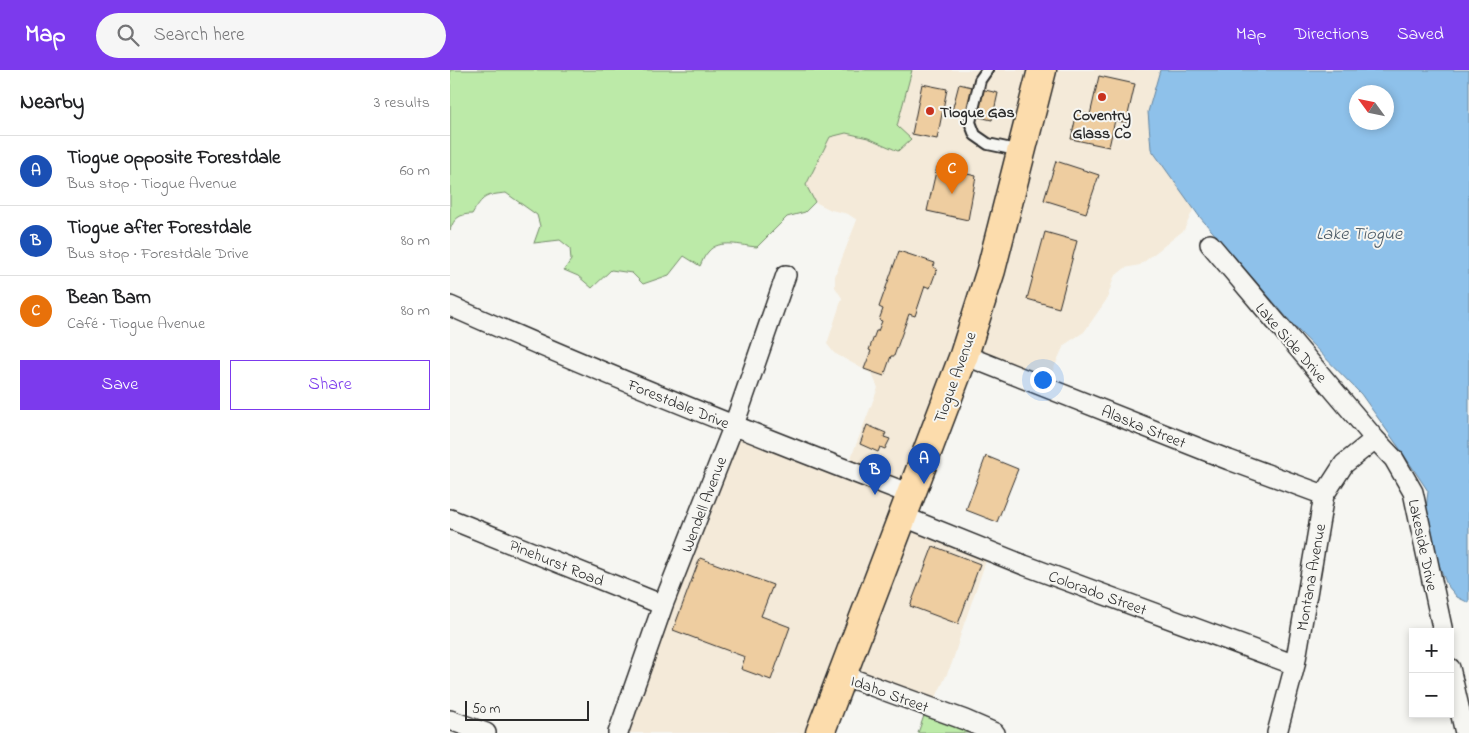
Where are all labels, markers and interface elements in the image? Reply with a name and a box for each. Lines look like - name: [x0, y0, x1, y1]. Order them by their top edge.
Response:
- search box: [96, 13, 446, 58]
- text: Map: [25, 18, 66, 53]
- icon: search: [114, 21, 142, 49]
- text: Search here: [154, 22, 245, 49]
- text: Map: [1236, 22, 1266, 48]
- text: Directions: [1294, 22, 1369, 48]
- text: Saved: [1397, 22, 1444, 48]
- north arrow: [1349, 85, 1394, 130]
- text: Nearby: [20, 88, 84, 118]
- text: 3 results: [374, 91, 430, 115]
- marker: Coventry Glass Co: [1096, 91, 1108, 103]
- place label: Tiogue Gas: [940, 101, 1015, 126]
- place label: Coventry Glass Co: [1073, 104, 1131, 146]
- marker: Tiogue Gas: [924, 105, 936, 117]
- text: Tiogue opposite Forestdale: [67, 145, 281, 172]
- pin: C: [936, 153, 968, 194]
- text: A: [31, 159, 41, 183]
- text: 60 m: [400, 159, 430, 183]
- text: Bus stop · Tiogue Avenue: [67, 172, 237, 196]
- text: Tiogue after Forestdale: [67, 215, 251, 242]
- water label: Lake Tiogue: [1316, 222, 1403, 248]
- text: B: [31, 229, 41, 253]
- text: 80 m: [401, 229, 430, 253]
- text: Bus stop · Forestdale Drive: [67, 242, 249, 266]
- text: Bean Barn: [67, 285, 151, 312]
- street label: Lake Side Drive: [1249, 298, 1333, 389]
- text: C: [32, 299, 40, 323]
- text: 80 m: [401, 299, 430, 323]
- text: Café · Tiogue Avenue: [67, 312, 205, 336]
- street label: Tiogue Avenue: [928, 328, 984, 427]
- button: Save: [20, 360, 220, 410]
- button: Share: [230, 360, 430, 410]
- your location: [1030, 367, 1056, 393]
- street label: Forestdale Drive: [623, 373, 733, 436]
- street label: Alaska Street: [1097, 400, 1190, 456]
- pin: A: [908, 443, 940, 484]
- street label: Wendell Avenue: [676, 453, 734, 556]
- pin: B: [859, 454, 891, 495]
- street label: Lakeside Drive: [1401, 497, 1444, 594]
- street label: Montana Avenue: [1291, 521, 1333, 633]
- street label: Pinehurst Road: [505, 534, 607, 594]
- street label: Colorado Street: [1045, 565, 1150, 623]
- map controls: [1409, 628, 1454, 718]
- button: +: [1409, 628, 1454, 673]
- street label: Idaho Street: [847, 670, 932, 720]
- button: −: [1409, 673, 1454, 718]
- scale bar: [465, 698, 589, 721]
- text: 50 m: [472, 699, 500, 720]

